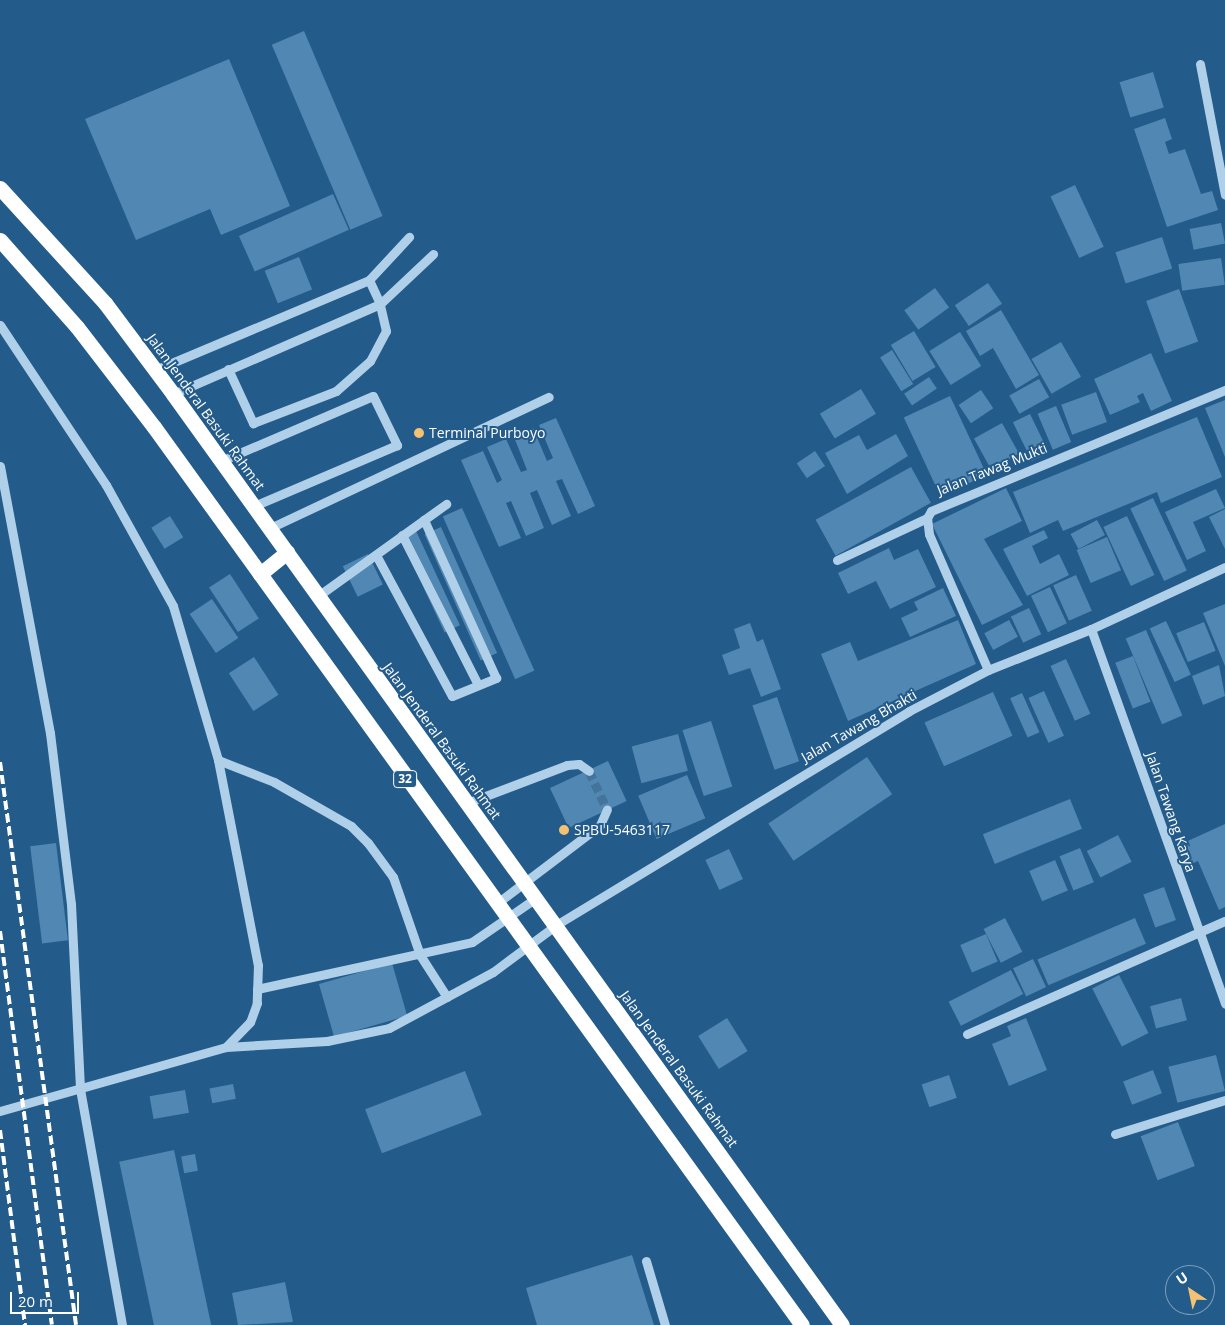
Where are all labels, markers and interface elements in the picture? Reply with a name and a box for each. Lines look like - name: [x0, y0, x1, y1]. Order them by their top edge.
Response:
- street label: Jalan Jenderal Basuki Rahmat: [143, 330, 269, 494]
- place label: Terminal Purboyo: [429, 425, 545, 441]
- marker: Terminal Purboyo: [413, 427, 425, 439]
- street label: Jalan Tawag Mukti: [934, 439, 1050, 499]
- street label: Jalan Jenderal Basuki Rahmat: [379, 659, 505, 823]
- street label: Jalan Tawang Bhakti: [798, 686, 920, 766]
- street label: Jalan Tawang Karya: [1143, 750, 1199, 874]
- road number: 32: [392, 770, 418, 789]
- place label: SPBU-5463117: [574, 822, 670, 838]
- marker: SPBU-5463117: [558, 824, 570, 836]
- street label: Jalan Jenderal Basuki Rahmat: [616, 987, 742, 1151]
- north arrow: [1165, 1265, 1215, 1315]
- text: U: [1172, 1267, 1192, 1289]
- scale bar: [12, 1282, 81, 1314]
- text: 20 m: [18, 1291, 53, 1311]

